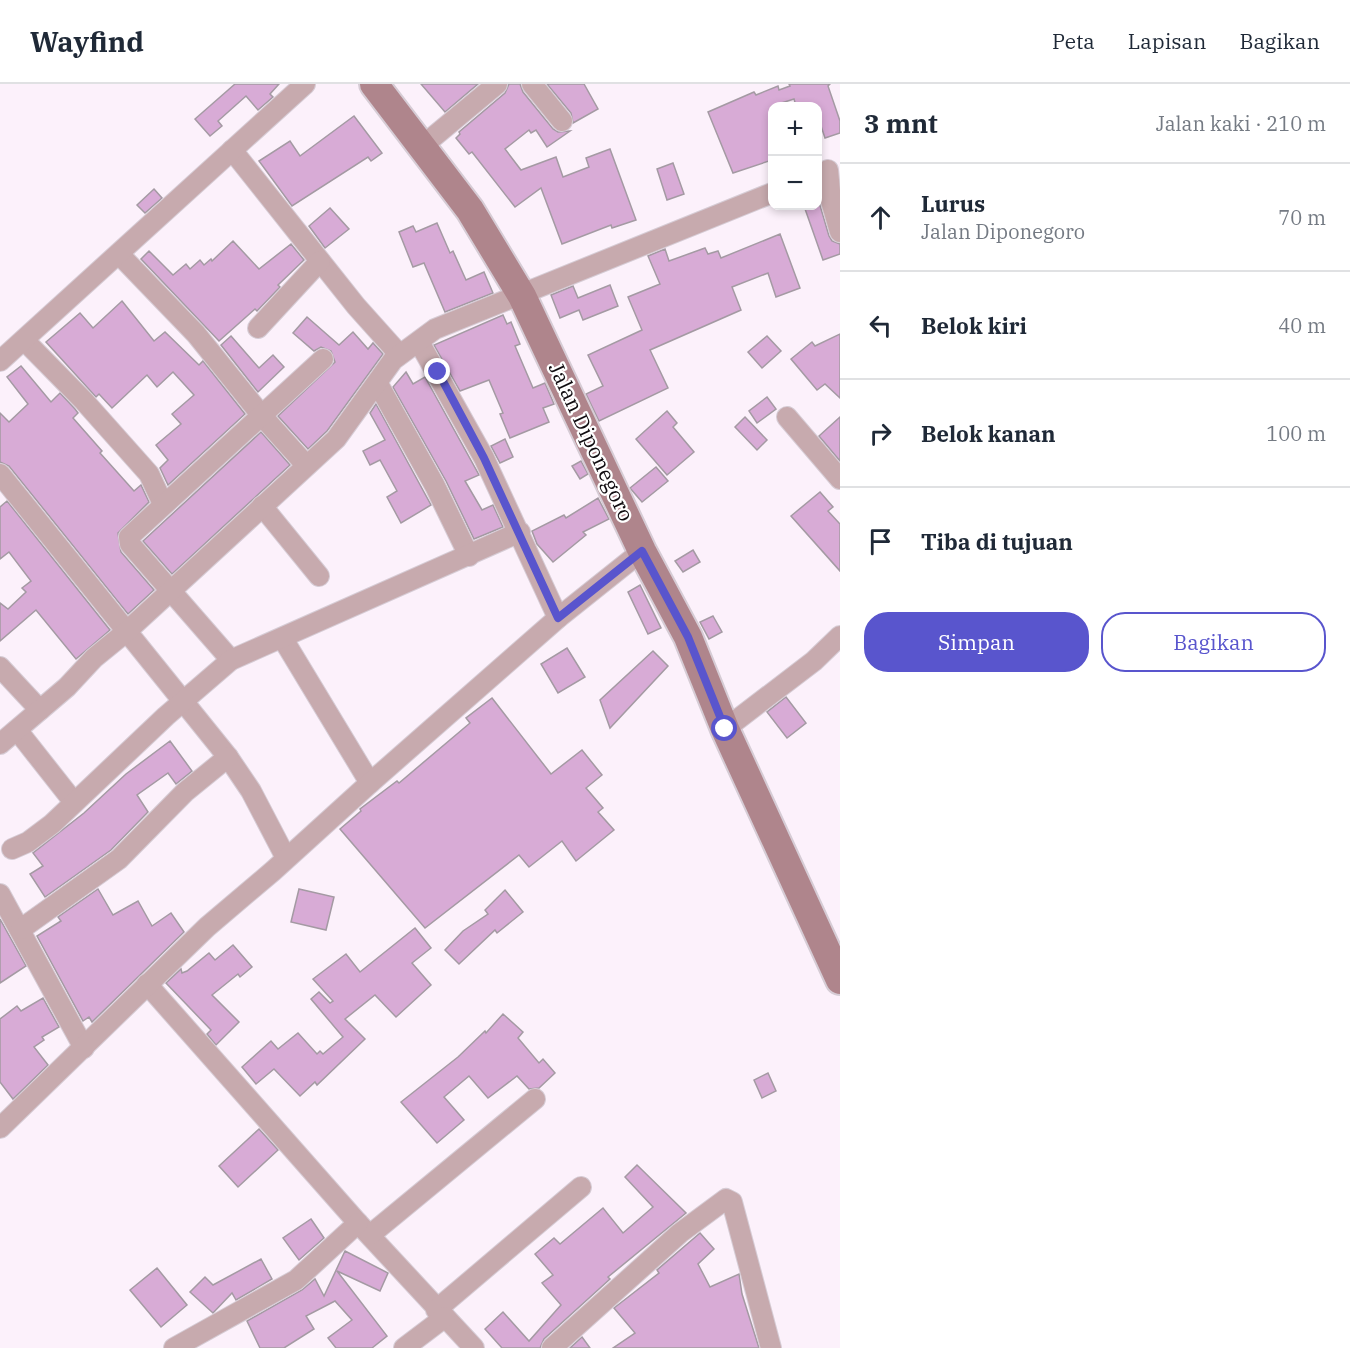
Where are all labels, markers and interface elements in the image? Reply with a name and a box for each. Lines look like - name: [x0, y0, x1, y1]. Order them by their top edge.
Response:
- text: Wayfind: [30, 23, 144, 60]
- text: Peta: [1052, 27, 1095, 55]
- text: Lapisan: [1128, 27, 1206, 55]
- text: Bagikan: [1239, 27, 1320, 55]
- map controls: [768, 102, 822, 210]
- button: +: [768, 102, 822, 156]
- text: 3 mnt: [864, 106, 938, 140]
- text: Jalan kaki · 210 m: [1156, 110, 1326, 137]
- button: −: [768, 156, 822, 210]
- text: Lurus: [921, 189, 985, 218]
- icon: ahead: [864, 201, 897, 234]
- text: 70 m: [1278, 204, 1326, 231]
- text: Jalan Diponegoro: [921, 218, 1085, 245]
- icon: left: [864, 309, 897, 342]
- text: Belok kiri: [921, 311, 1027, 340]
- text: 40 m: [1278, 312, 1326, 339]
- route end: [424, 358, 450, 384]
- street label: Jalan Diponegoro: [543, 358, 641, 526]
- icon: right: [864, 417, 897, 450]
- text: Belok kanan: [921, 419, 1056, 448]
- text: 100 m: [1266, 420, 1326, 447]
- icon: arrive: [864, 525, 897, 558]
- text: Tiba di tujuan: [921, 527, 1073, 556]
- button: Simpan: [864, 612, 1089, 672]
- button: Bagikan: [1101, 612, 1326, 672]
- route start: [711, 715, 737, 741]

